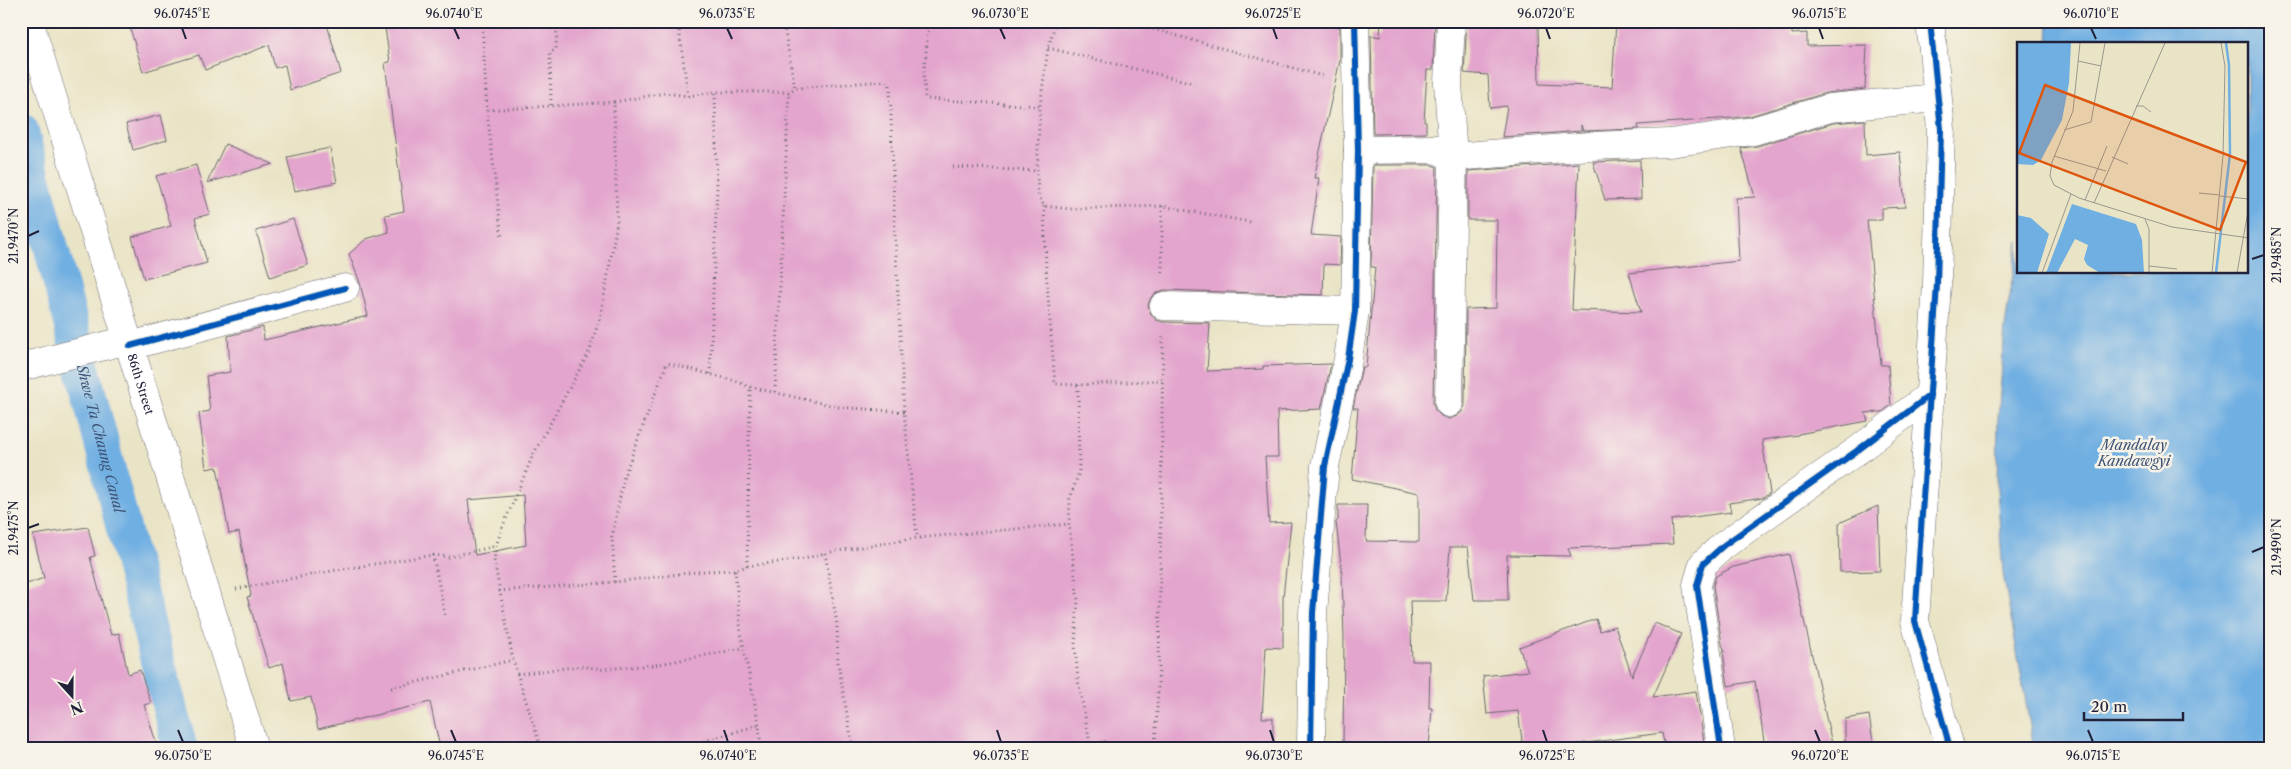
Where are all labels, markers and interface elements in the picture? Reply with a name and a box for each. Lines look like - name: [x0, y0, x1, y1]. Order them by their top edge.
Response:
- text: 96.0745°E: [154, 6, 210, 21]
- text: 96.0740°E: [426, 6, 482, 21]
- text: 96.0735°E: [699, 6, 755, 21]
- text: 96.0730°E: [972, 6, 1029, 21]
- text: 96.0725°E: [1245, 6, 1301, 21]
- text: 96.0720°E: [1517, 6, 1575, 21]
- text: 96.0715°E: [1792, 6, 1846, 21]
- text: 96.0710°E: [2063, 6, 2119, 21]
- inset map: [2017, 42, 2248, 274]
- text: 21.9470°N: [6, 208, 21, 264]
- text: 21.9485°N: [2269, 227, 2284, 283]
- street label: 86th Street: [125, 352, 158, 417]
- water label: Shwe Ta Chaung Canal: [73, 362, 129, 516]
- water label: Mandalay Kandawgyi: [2097, 436, 2172, 470]
- text: 21.9475°N: [6, 500, 21, 556]
- text: 21.9490°N: [2269, 518, 2284, 576]
- north arrow: [48, 672, 98, 722]
- scale bar: [2084, 689, 2182, 721]
- text: 20 m: [2091, 697, 2127, 716]
- text: N: [68, 698, 86, 719]
- text: 96.0750°E: [155, 748, 211, 763]
- text: 96.0745°E: [428, 748, 484, 763]
- text: 96.0740°E: [700, 748, 756, 763]
- text: 96.0735°E: [973, 748, 1029, 763]
- text: 96.0730°E: [1246, 748, 1303, 763]
- text: 96.0725°E: [1519, 748, 1575, 763]
- text: 96.0720°E: [1791, 748, 1849, 763]
- text: 96.0715°E: [2066, 748, 2120, 763]

